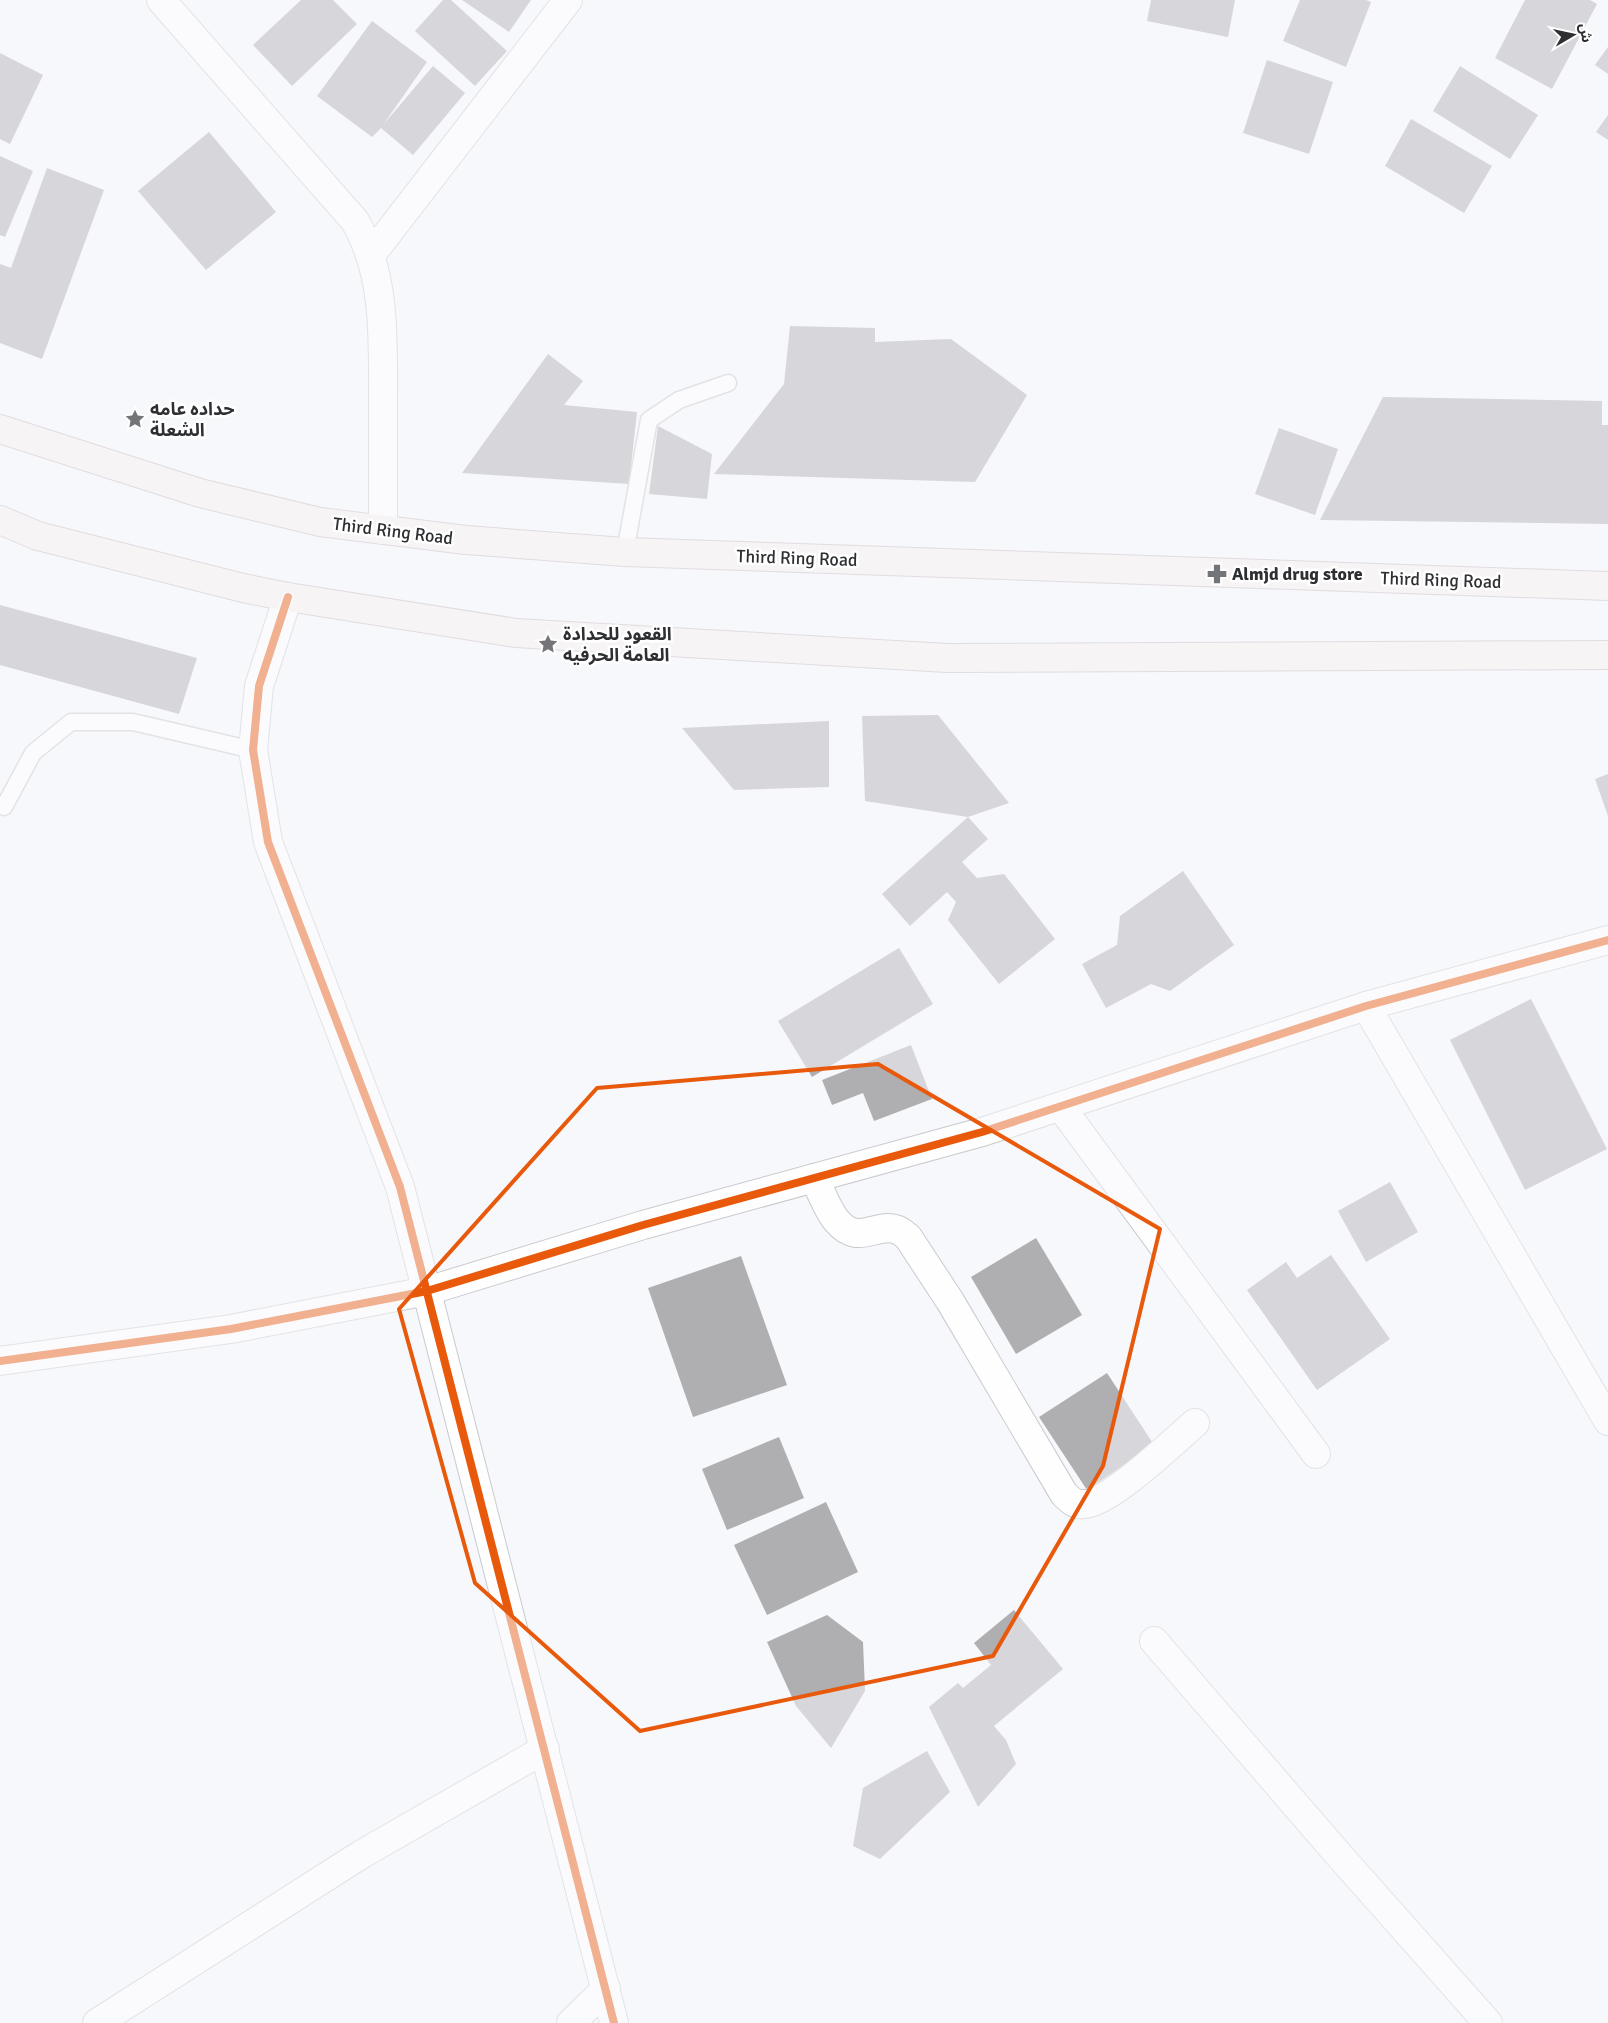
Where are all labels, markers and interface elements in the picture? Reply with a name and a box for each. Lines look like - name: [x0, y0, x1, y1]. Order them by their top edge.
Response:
- north arrow: [1548, 10, 1598, 60]
- text: ش: [1575, 22, 1595, 44]
- place label: حداده عامه الشعلة: [150, 398, 235, 441]
- place icon: حداده عامه الشعلة: [124, 408, 146, 430]
- street label: Third Ring Road: [332, 513, 454, 549]
- street label: Third Ring Road: [736, 545, 858, 571]
- pharmacy icon: Almjd drug store: [1206, 563, 1228, 585]
- place label: Almjd drug store: [1232, 563, 1363, 585]
- street label: Third Ring Road: [1380, 567, 1502, 593]
- place label: القعود للحدادة العامة الحرفيه: [563, 623, 672, 666]
- place icon: القعود للحدادة العامة الحرفيه: [537, 633, 559, 655]

